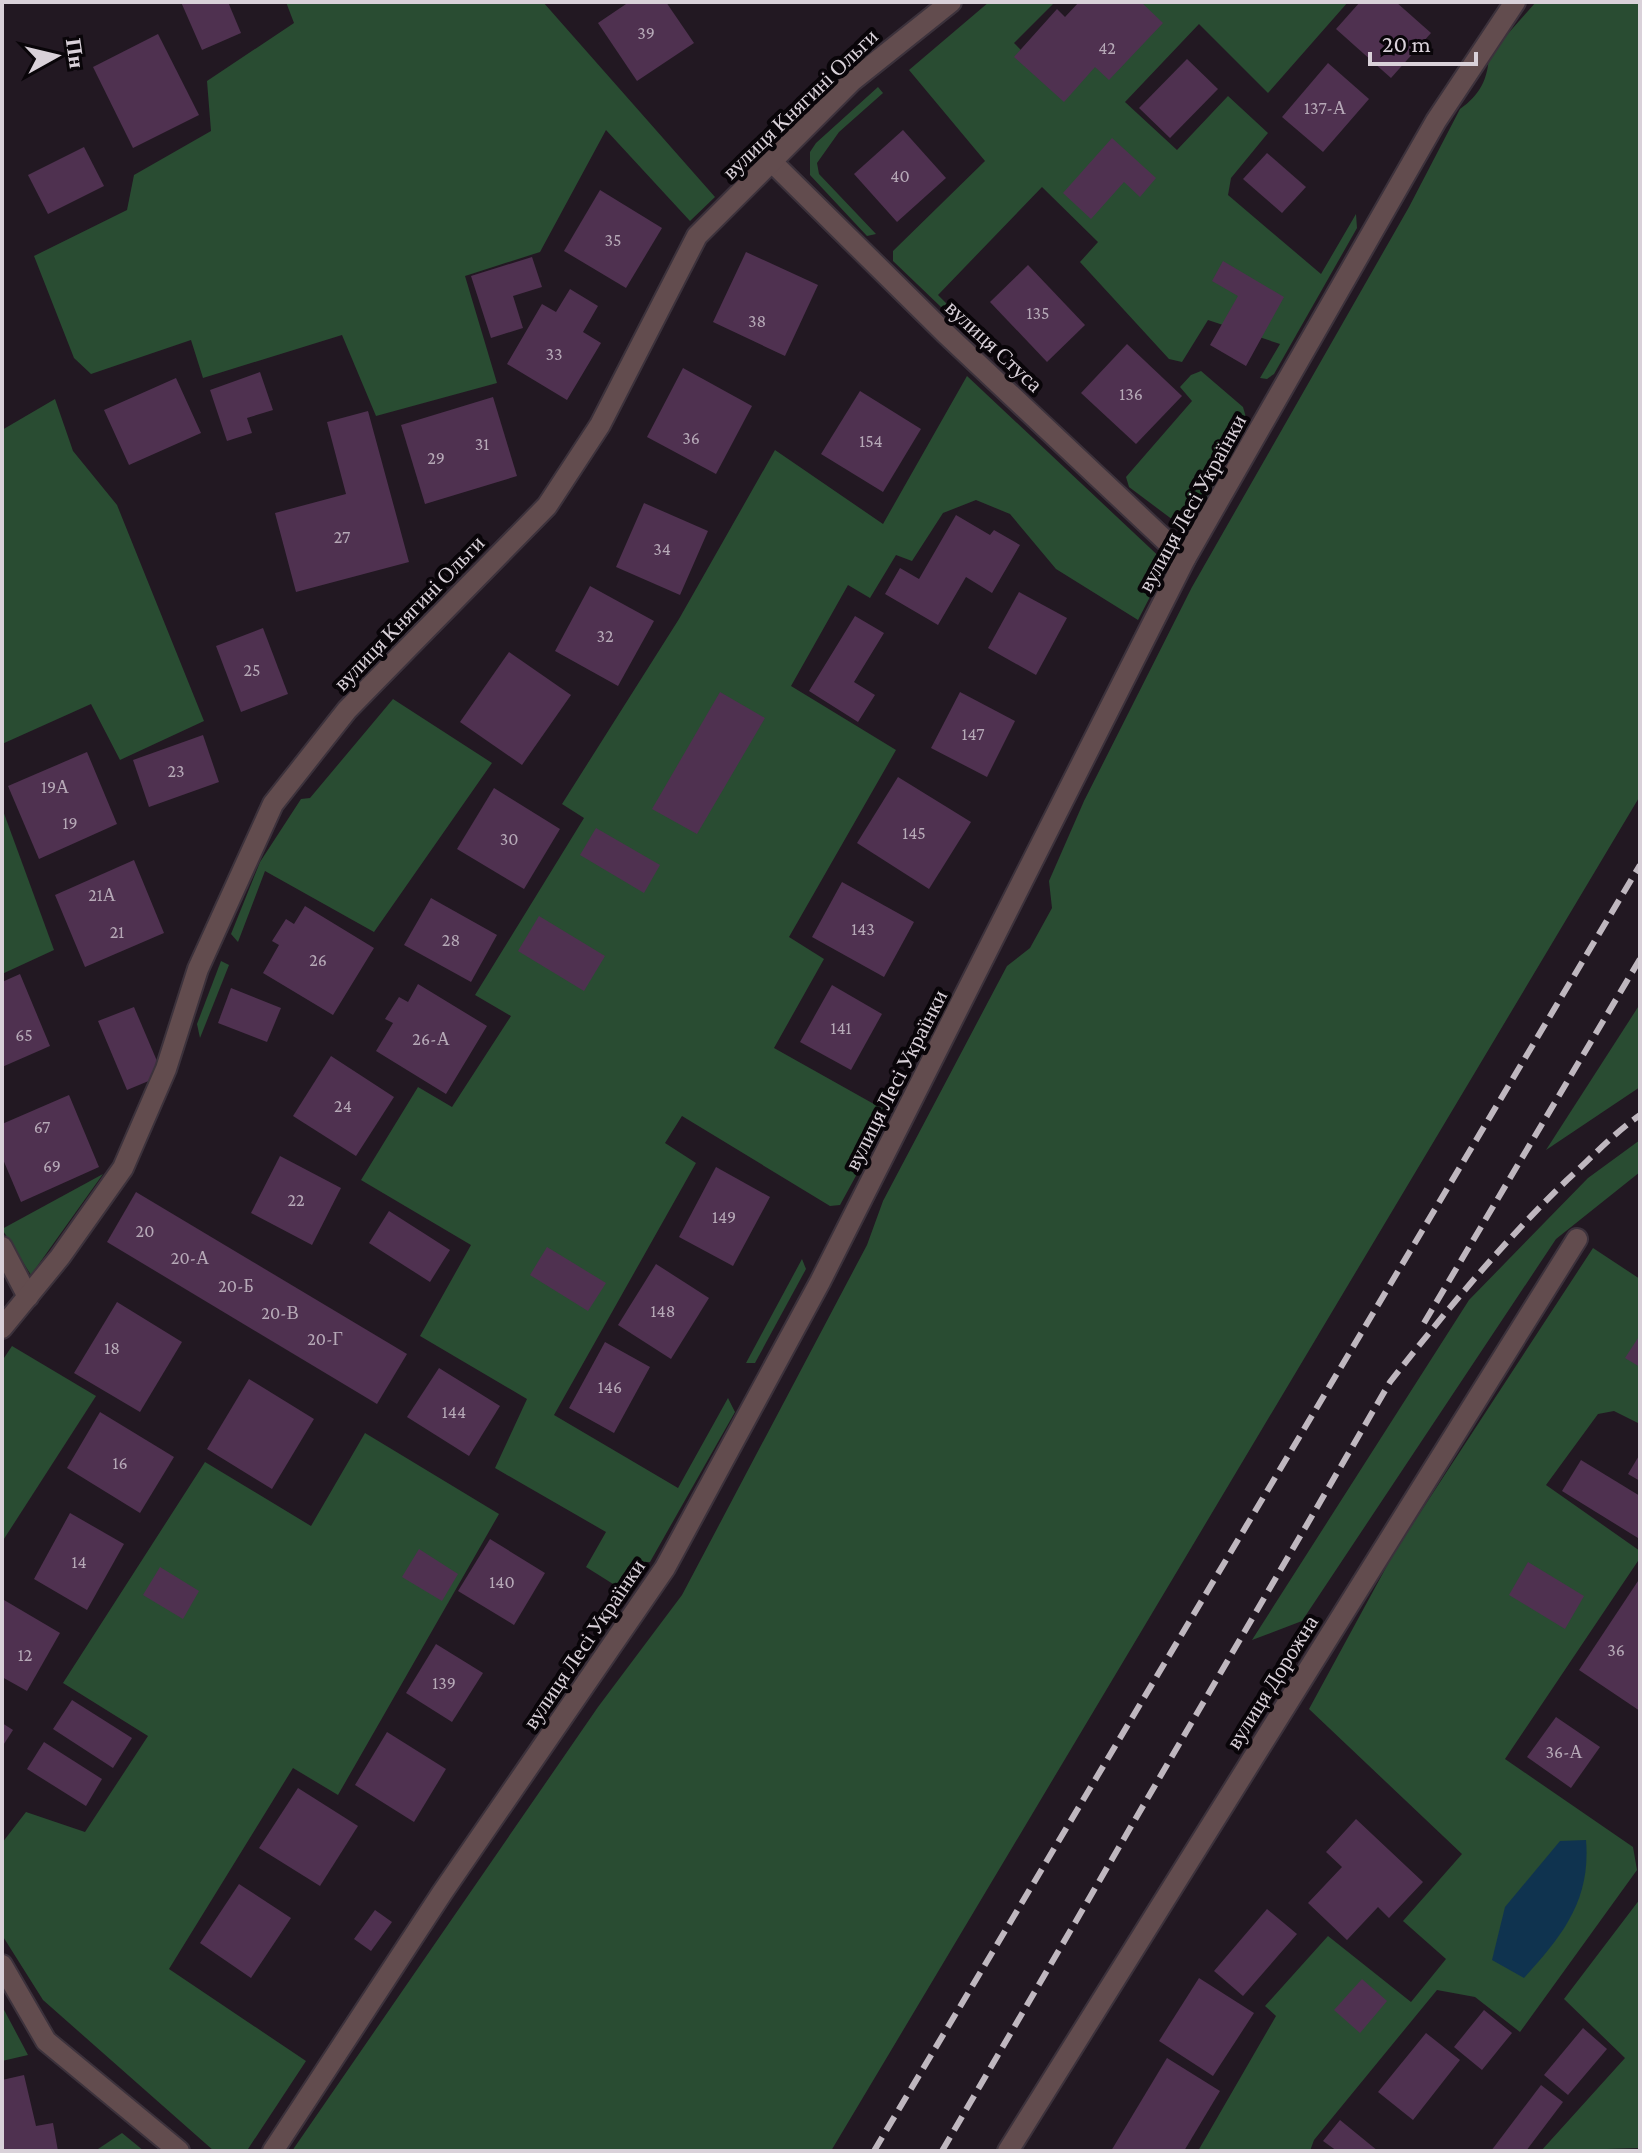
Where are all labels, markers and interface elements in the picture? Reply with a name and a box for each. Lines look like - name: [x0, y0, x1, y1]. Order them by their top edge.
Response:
- north arrow: [16, 16, 96, 96]
- scale bar: [1370, 16, 1476, 66]
- house number: 39: [637, 23, 655, 43]
- street label: вулиця Княгині Ольги: [717, 23, 883, 184]
- text: 20 m: [1382, 30, 1431, 57]
- text: Пн: [61, 37, 90, 70]
- house number: 42: [1098, 38, 1116, 58]
- house number: 137-А: [1304, 98, 1346, 118]
- house number: 40: [890, 166, 910, 186]
- house number: 35: [604, 230, 622, 250]
- street label: вулиця Стуса: [941, 295, 1048, 397]
- house number: 135: [1026, 303, 1050, 323]
- house number: 38: [748, 311, 766, 331]
- house number: 33: [546, 344, 563, 364]
- house number: 136: [1119, 384, 1143, 404]
- street label: вулиця Лесі Українки: [1133, 410, 1251, 596]
- house number: 36: [682, 428, 700, 448]
- house number: 154: [859, 431, 883, 451]
- house number: 31: [475, 434, 489, 454]
- house number: 29: [427, 448, 445, 468]
- house number: 27: [334, 527, 350, 547]
- street label: вулиця Княгині Ольги: [329, 530, 490, 696]
- house number: 34: [653, 539, 671, 559]
- house number: 32: [596, 626, 614, 646]
- house number: 25: [243, 660, 261, 680]
- house number: 147: [961, 724, 985, 744]
- house number: 23: [167, 761, 185, 781]
- house number: 19А: [41, 777, 69, 797]
- house number: 19: [62, 813, 78, 833]
- house number: 145: [902, 823, 926, 843]
- house number: 30: [500, 829, 518, 849]
- house number: 21А: [88, 885, 116, 905]
- house number: 143: [851, 919, 875, 939]
- house number: 21: [110, 922, 124, 942]
- house number: 28: [442, 930, 460, 950]
- house number: 26: [309, 950, 327, 970]
- street label: вулиця Лесі Українки: [840, 985, 952, 1174]
- house number: 141: [830, 1018, 852, 1038]
- house number: 65: [15, 1025, 33, 1045]
- house number: 26-А: [412, 1029, 450, 1049]
- house number: 24: [334, 1096, 352, 1116]
- house number: 67: [34, 1117, 50, 1137]
- house number: 69: [43, 1156, 61, 1176]
- house number: 22: [287, 1190, 305, 1210]
- house number: 149: [712, 1207, 736, 1227]
- house number: 20: [136, 1221, 154, 1241]
- house number: 20-А: [171, 1248, 209, 1268]
- house number: 20-Б: [218, 1276, 254, 1296]
- house number: 148: [651, 1301, 675, 1321]
- house number: 20-В: [261, 1303, 299, 1323]
- house number: 20-Г: [307, 1329, 343, 1349]
- house number: 18: [104, 1338, 120, 1358]
- house number: 146: [598, 1377, 622, 1397]
- house number: 144: [442, 1402, 466, 1422]
- house number: 16: [112, 1453, 128, 1473]
- house number: 14: [71, 1552, 87, 1572]
- street label: вулиця Лесі Українки: [518, 1554, 650, 1733]
- house number: 140: [489, 1572, 515, 1592]
- street label: вулиця Дорожна: [1221, 1610, 1323, 1753]
- house number: 36: [1607, 1640, 1625, 1660]
- house number: 12: [18, 1645, 32, 1665]
- house number: 139: [432, 1673, 456, 1693]
- house number: 36-А: [1545, 1742, 1583, 1762]

